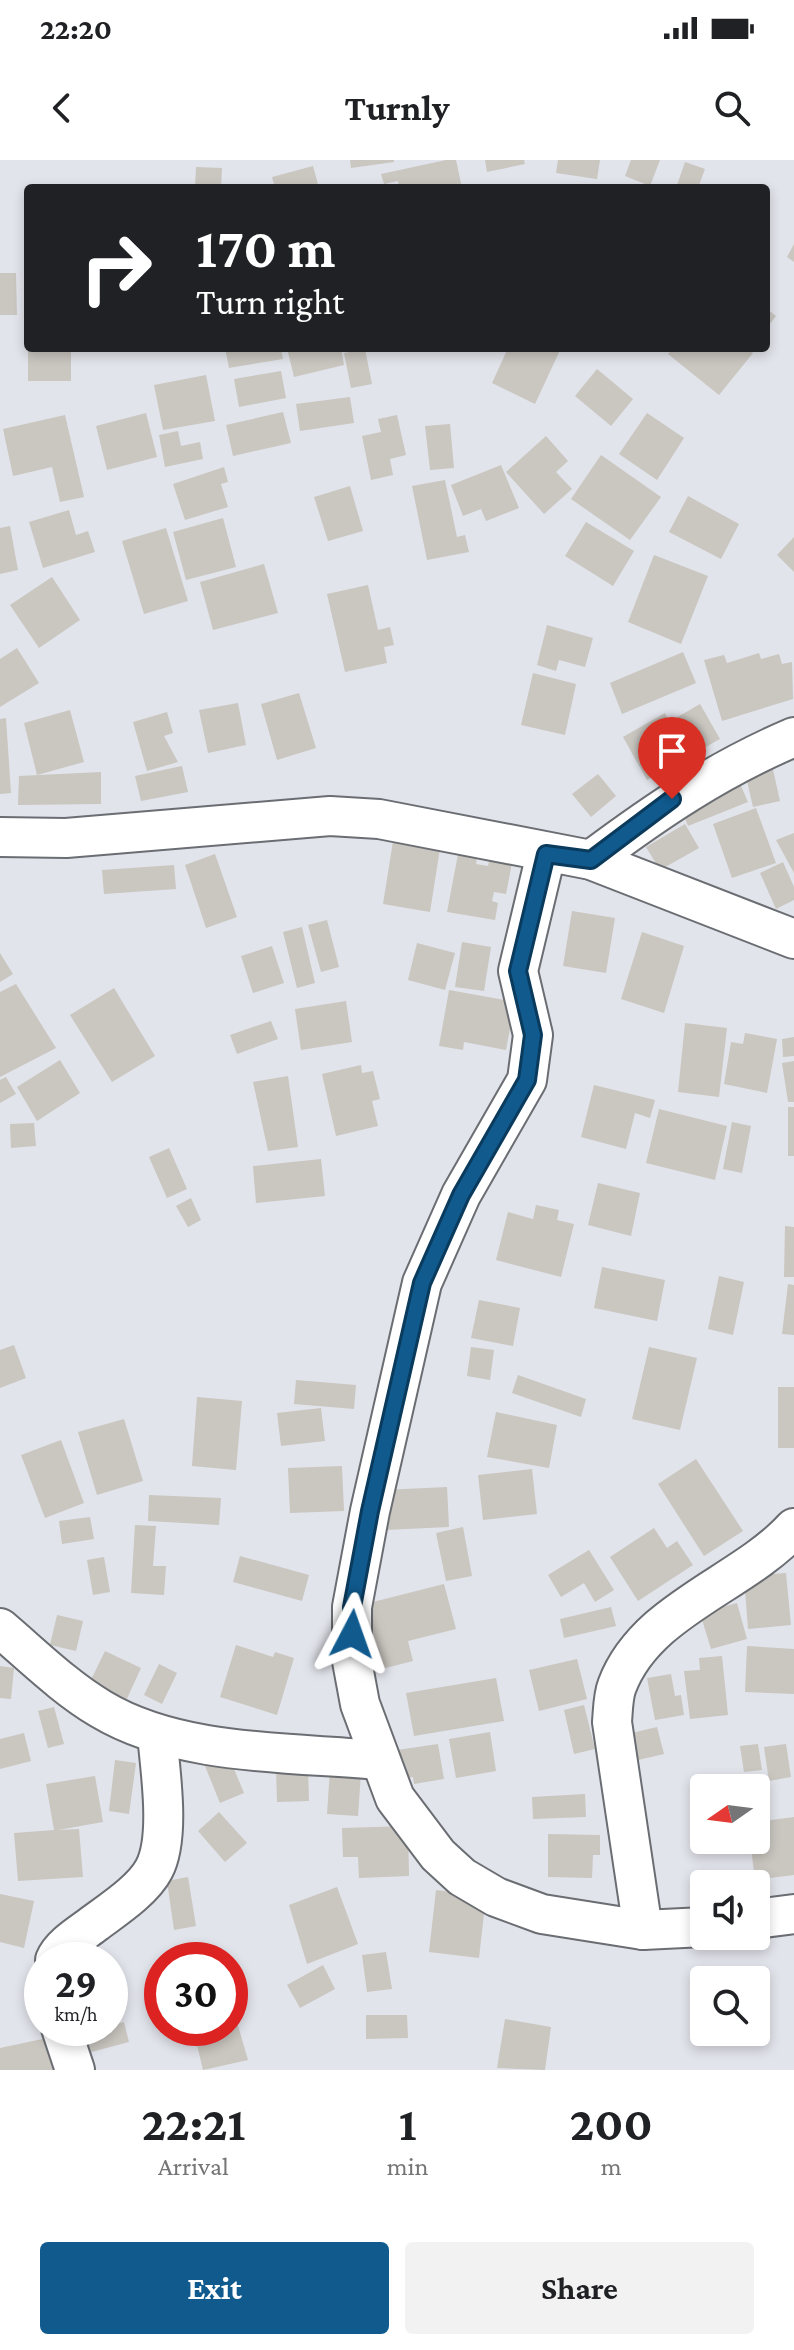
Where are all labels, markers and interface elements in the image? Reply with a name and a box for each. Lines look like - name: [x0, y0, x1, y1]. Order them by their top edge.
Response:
- text: 22:20: [40, 12, 112, 45]
- icon: back: [40, 86, 84, 130]
- icon: search: [710, 86, 754, 130]
- text: Turnly: [345, 88, 449, 128]
- icon: right: [64, 216, 168, 320]
- text: 170 m: [196, 217, 335, 279]
- text: Turn right: [196, 282, 344, 322]
- pin: [638, 717, 706, 799]
- icon: arrive: [650, 729, 694, 773]
- position arrow: [310, 1592, 394, 1676]
- north arrow: [690, 1774, 770, 1854]
- map controls: [690, 1774, 770, 2046]
- button: sound: [690, 1870, 770, 1950]
- speed limit sign: 30: [144, 1942, 248, 2046]
- text: 29: [55, 1961, 97, 2006]
- button: search: [690, 1966, 770, 2046]
- text: km/h: [54, 2003, 98, 2025]
- text: 22:21: [141, 2097, 245, 2150]
- text: 1: [399, 2097, 417, 2150]
- text: 200: [570, 2097, 653, 2150]
- text: Arrival: [158, 2152, 229, 2181]
- text: min: [387, 2152, 428, 2181]
- text: m: [601, 2152, 622, 2181]
- button: Exit: [40, 2242, 389, 2334]
- button: Share: [405, 2242, 754, 2334]

